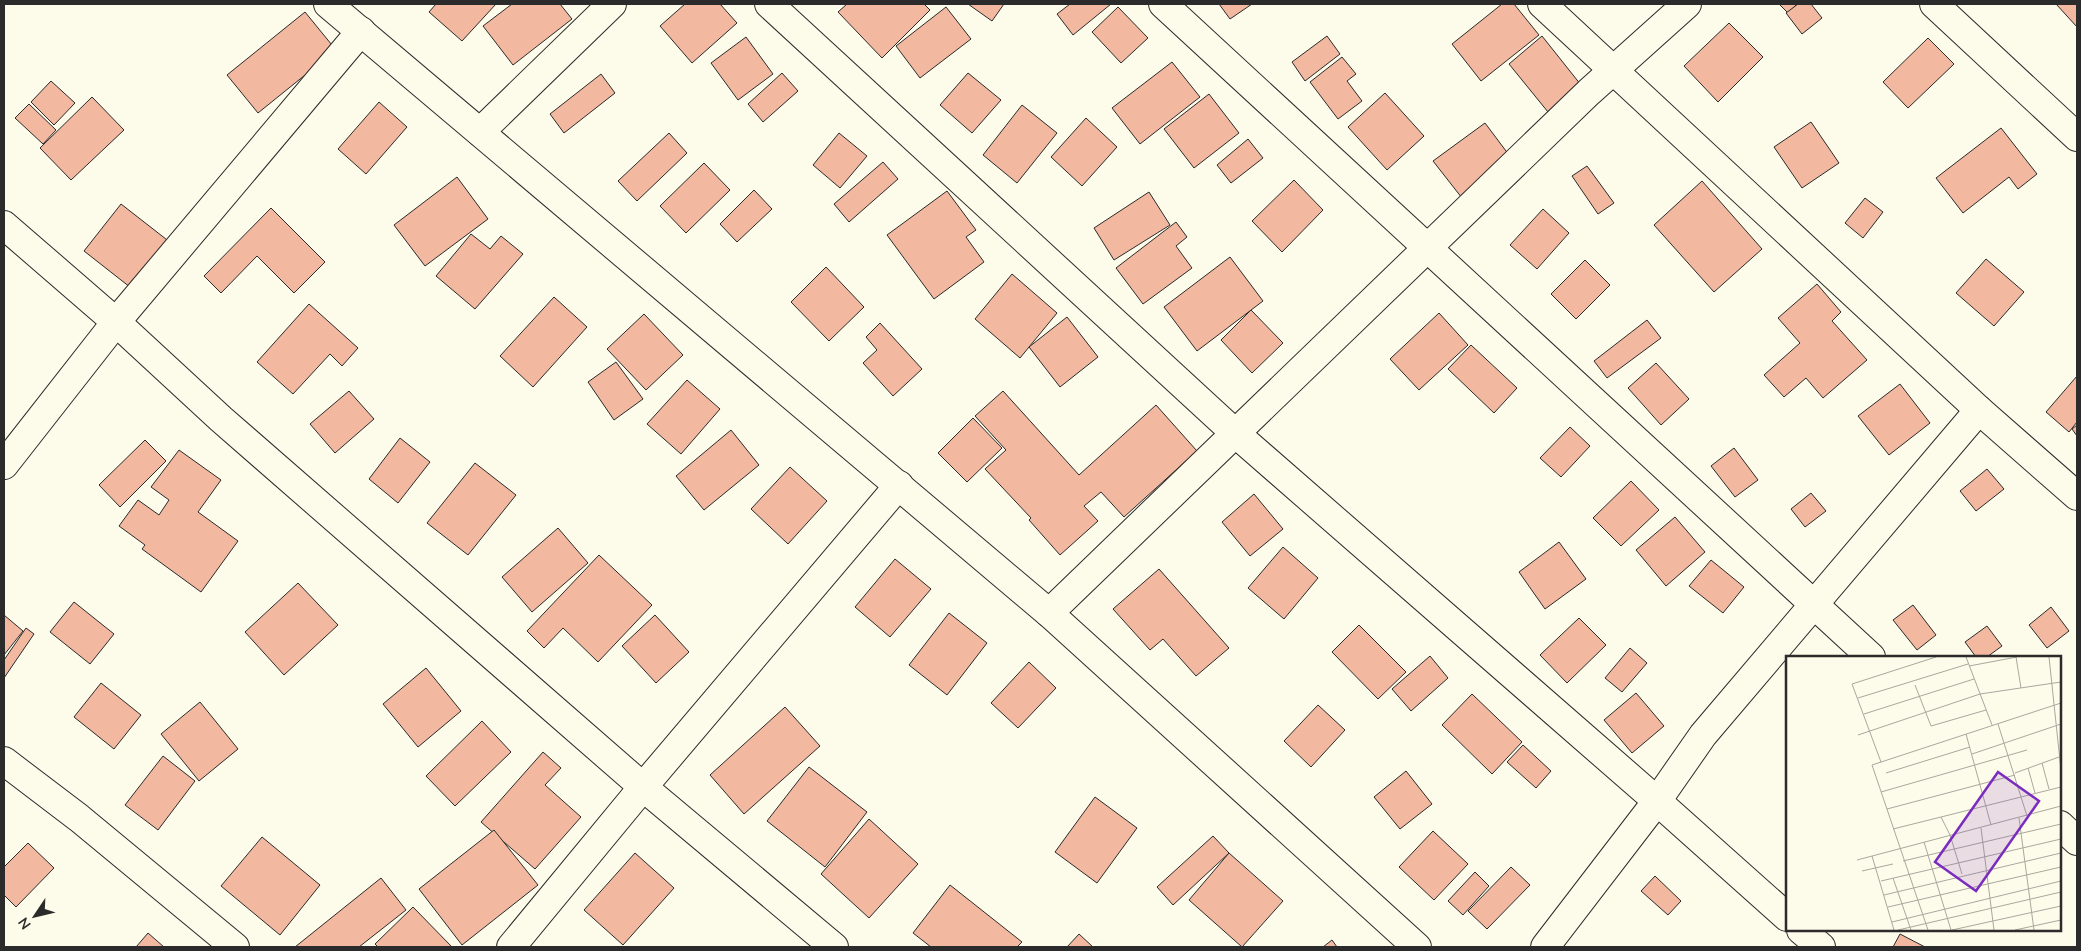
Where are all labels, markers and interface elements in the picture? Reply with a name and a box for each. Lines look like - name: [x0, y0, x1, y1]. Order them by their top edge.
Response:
- inset map: [1786, 656, 2061, 931]
- north arrow: [10, 891, 60, 941]
- text: N: [14, 914, 35, 933]

